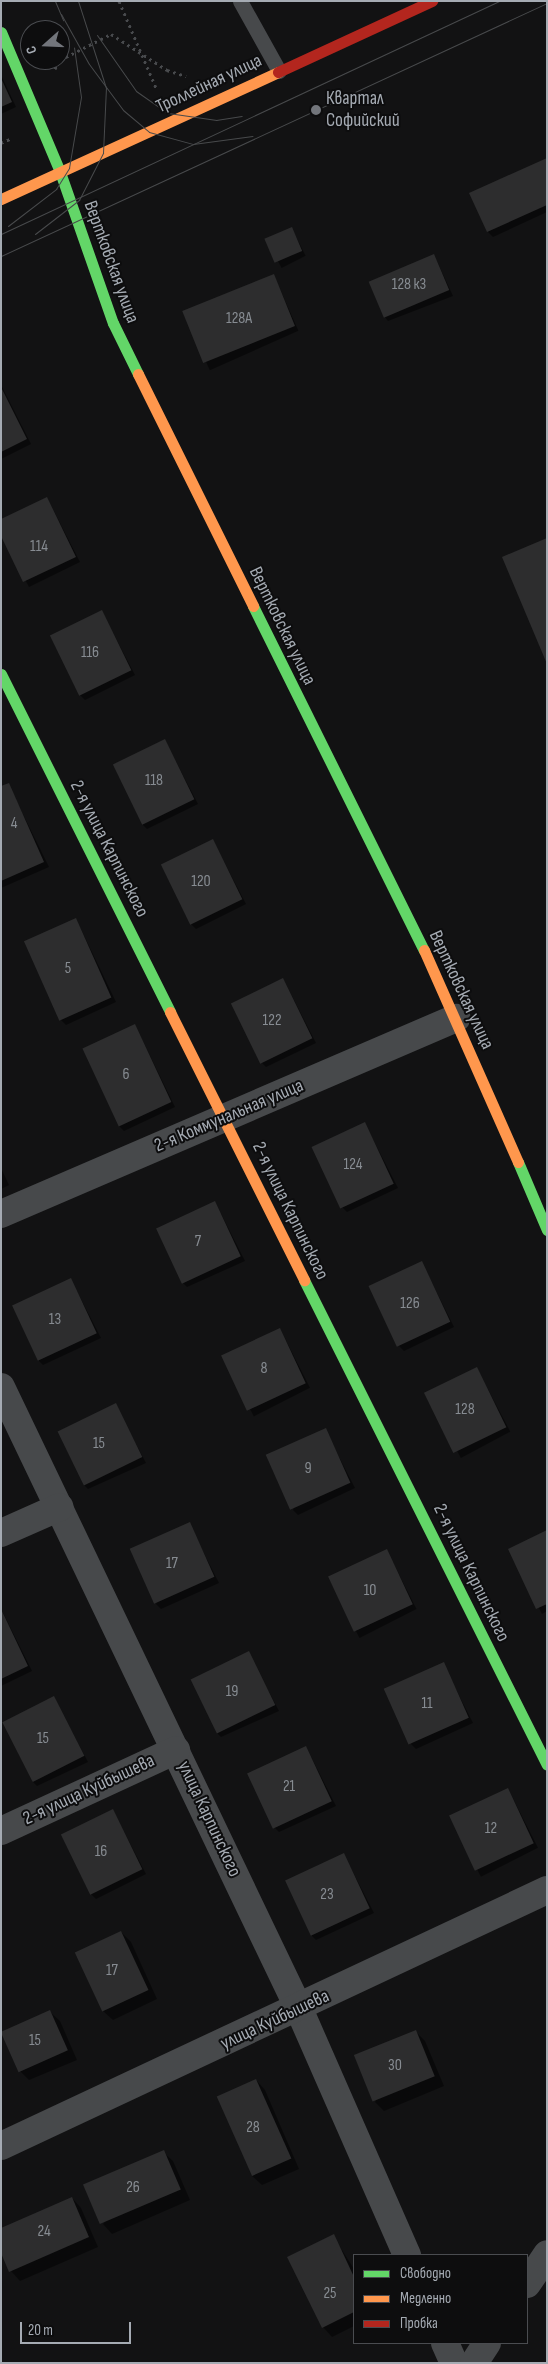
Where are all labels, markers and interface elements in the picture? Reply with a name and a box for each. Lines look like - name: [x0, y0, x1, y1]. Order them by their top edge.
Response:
- north arrow: [20, 20, 70, 70]
- text: С: [22, 44, 41, 56]
- street label: Троллейная улица: [152, 50, 266, 118]
- place label: Квартал Софийский: [326, 88, 400, 132]
- marker: Квартал Софийский: [310, 104, 322, 116]
- street label: Вертковская улица: [78, 198, 144, 326]
- house number: 128 к3: [392, 275, 426, 295]
- house number: 128А: [226, 309, 252, 329]
- house number: 114: [30, 537, 48, 557]
- street label: Вертковская улица: [244, 563, 320, 689]
- house number: 116: [81, 643, 99, 663]
- house number: 118: [145, 771, 163, 791]
- street label: 2-я улица Карпинского: [65, 777, 153, 921]
- house number: 4: [11, 814, 17, 834]
- house number: 120: [191, 872, 211, 892]
- street label: Вертковская улица: [424, 927, 498, 1053]
- house number: 5: [65, 959, 71, 979]
- house number: 122: [263, 1011, 281, 1031]
- house number: 6: [122, 1065, 130, 1085]
- street label: 2-я Коммунальная улица: [151, 1074, 307, 1158]
- street label: 2-я улица Карпинского: [247, 1138, 333, 1284]
- house number: 124: [344, 1155, 362, 1175]
- house number: 7: [195, 1232, 201, 1252]
- house number: 126: [400, 1294, 420, 1314]
- house number: 13: [49, 1310, 61, 1330]
- house number: 8: [260, 1359, 268, 1379]
- house number: 128: [455, 1400, 475, 1420]
- house number: 15: [93, 1434, 105, 1454]
- house number: 9: [304, 1459, 312, 1479]
- street label: 2-я улица Карпинского: [428, 1500, 514, 1646]
- house number: 17: [166, 1554, 178, 1574]
- house number: 10: [364, 1581, 376, 1601]
- house number: 19: [226, 1682, 238, 1702]
- house number: 11: [421, 1694, 433, 1714]
- house number: 15: [37, 1729, 49, 1749]
- street label: 2-я улица Куйбышева: [20, 1750, 158, 1830]
- street label: улица Карпинского: [172, 1757, 246, 1881]
- house number: 21: [283, 1777, 295, 1797]
- house number: 12: [485, 1819, 497, 1839]
- house number: 16: [95, 1842, 107, 1862]
- house number: 23: [320, 1885, 334, 1905]
- house number: 17: [106, 1961, 118, 1981]
- street label: улица Куйбышева: [217, 1985, 333, 2055]
- house number: 15: [29, 2031, 41, 2051]
- house number: 30: [388, 2056, 402, 2076]
- house number: 28: [246, 2118, 260, 2138]
- house number: 26: [126, 2178, 140, 2198]
- house number: 24: [37, 2222, 51, 2242]
- legend: [353, 2254, 528, 2344]
- text: Свободно: [400, 2264, 451, 2283]
- house number: 25: [323, 2284, 337, 2304]
- text: Медленно: [400, 2289, 451, 2308]
- scale bar: [22, 2312, 134, 2344]
- text: Пробка: [400, 2314, 438, 2333]
- text: 20 m: [28, 2321, 53, 2340]

